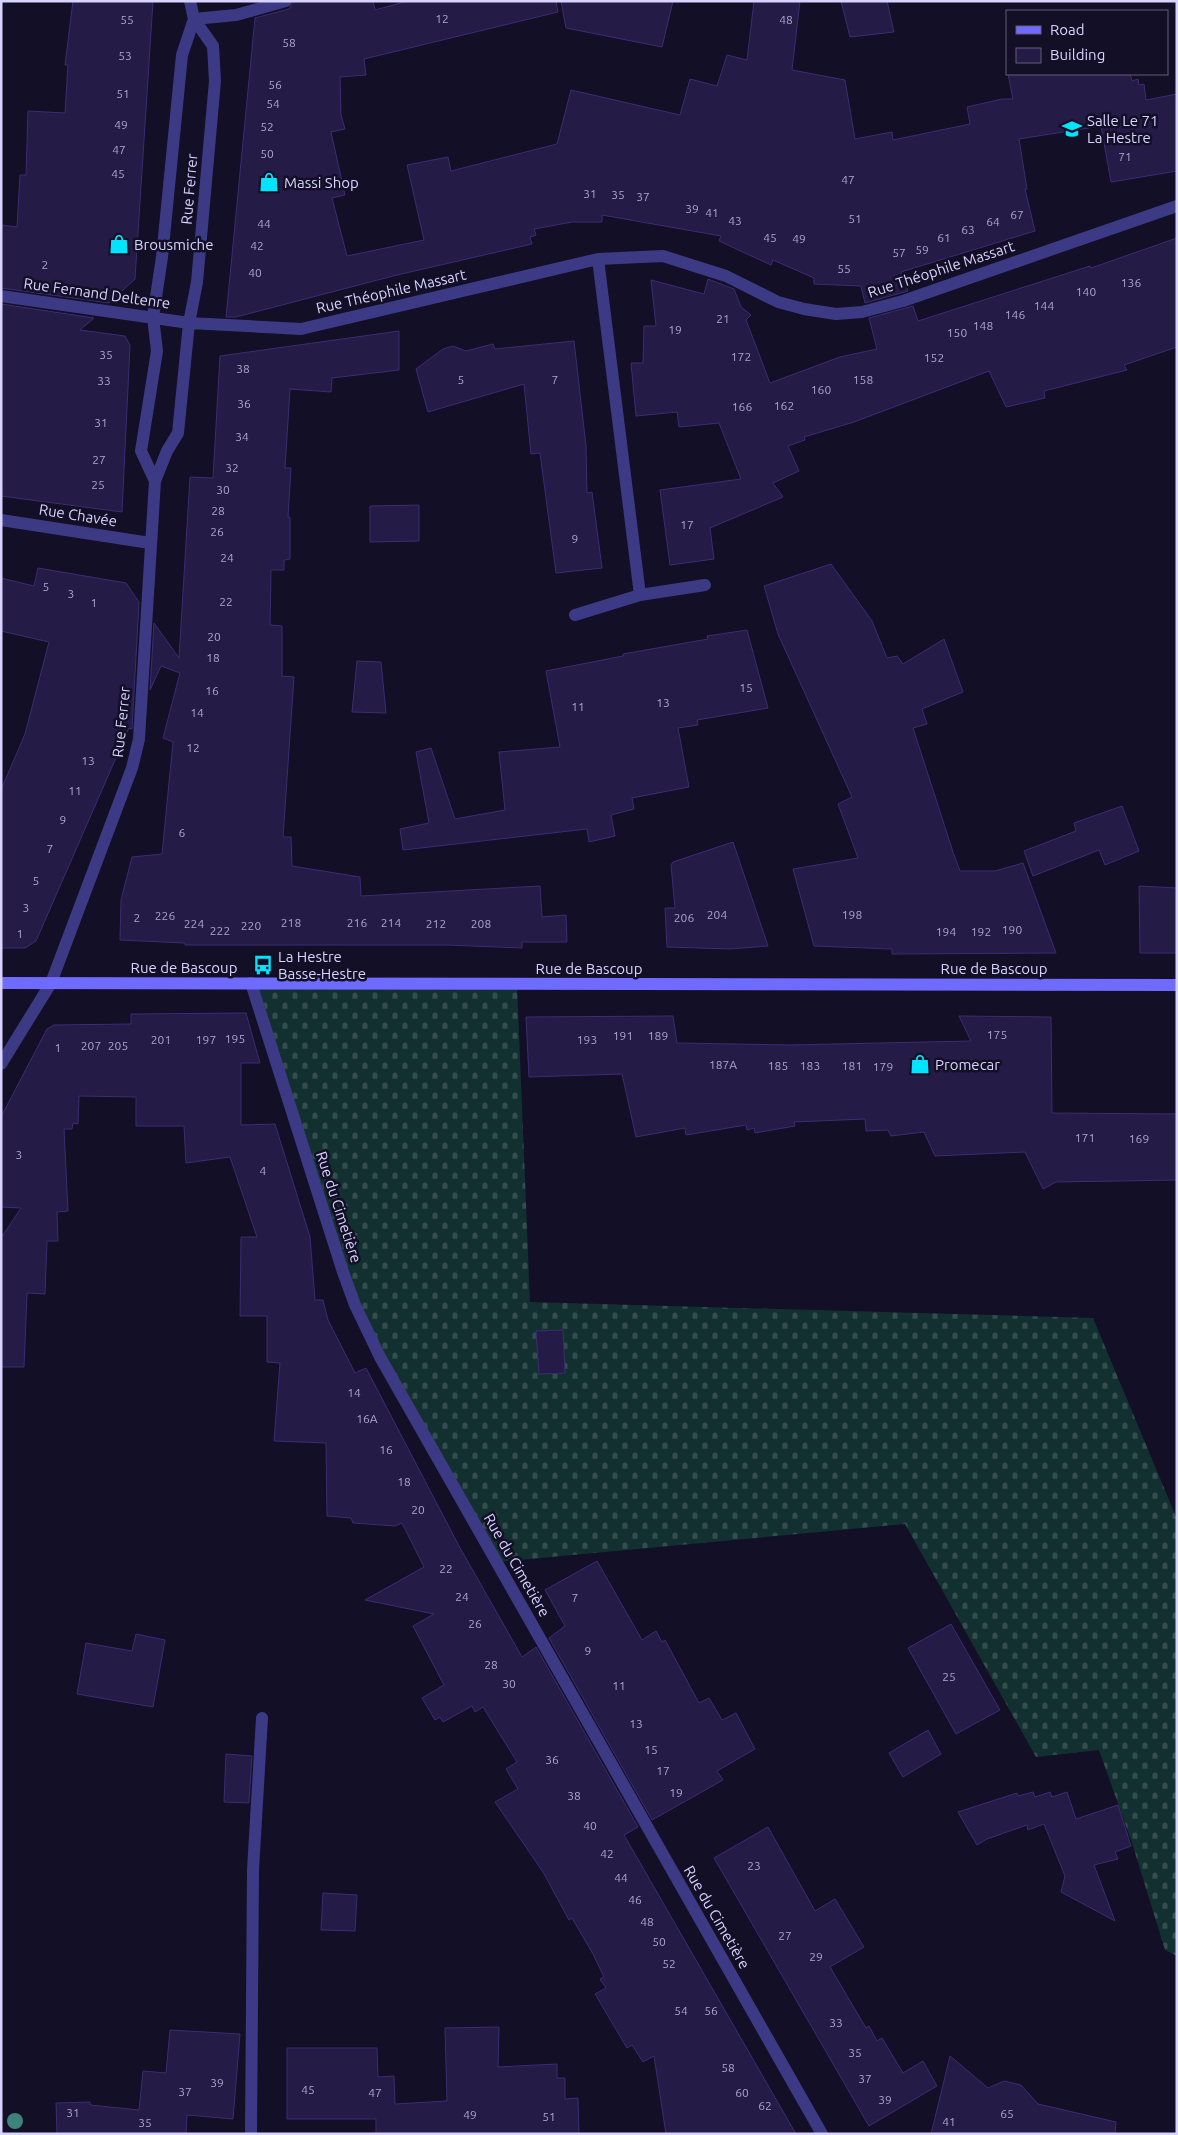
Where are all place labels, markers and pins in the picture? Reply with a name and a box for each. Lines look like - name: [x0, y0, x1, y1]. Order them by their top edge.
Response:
- place label: Salle Le 71 La Hestre: [1087, 112, 1158, 146]
- school or university icon: Salle Le 71 La Hestre: [1061, 118, 1083, 140]
- shop icon: Massi Shop: [258, 171, 280, 193]
- place label: Massi Shop: [284, 174, 359, 191]
- shop icon: Brousmiche: [108, 233, 130, 255]
- place label: Brousmiche: [134, 236, 213, 253]
- place label: La Hestre Basse-Hestre: [278, 948, 366, 982]
- bus stop icon: La Hestre Basse-Hestre: [252, 954, 274, 976]
- shop icon: Promecar: [909, 1053, 931, 1075]
- place label: Promecar: [935, 1056, 1000, 1073]

